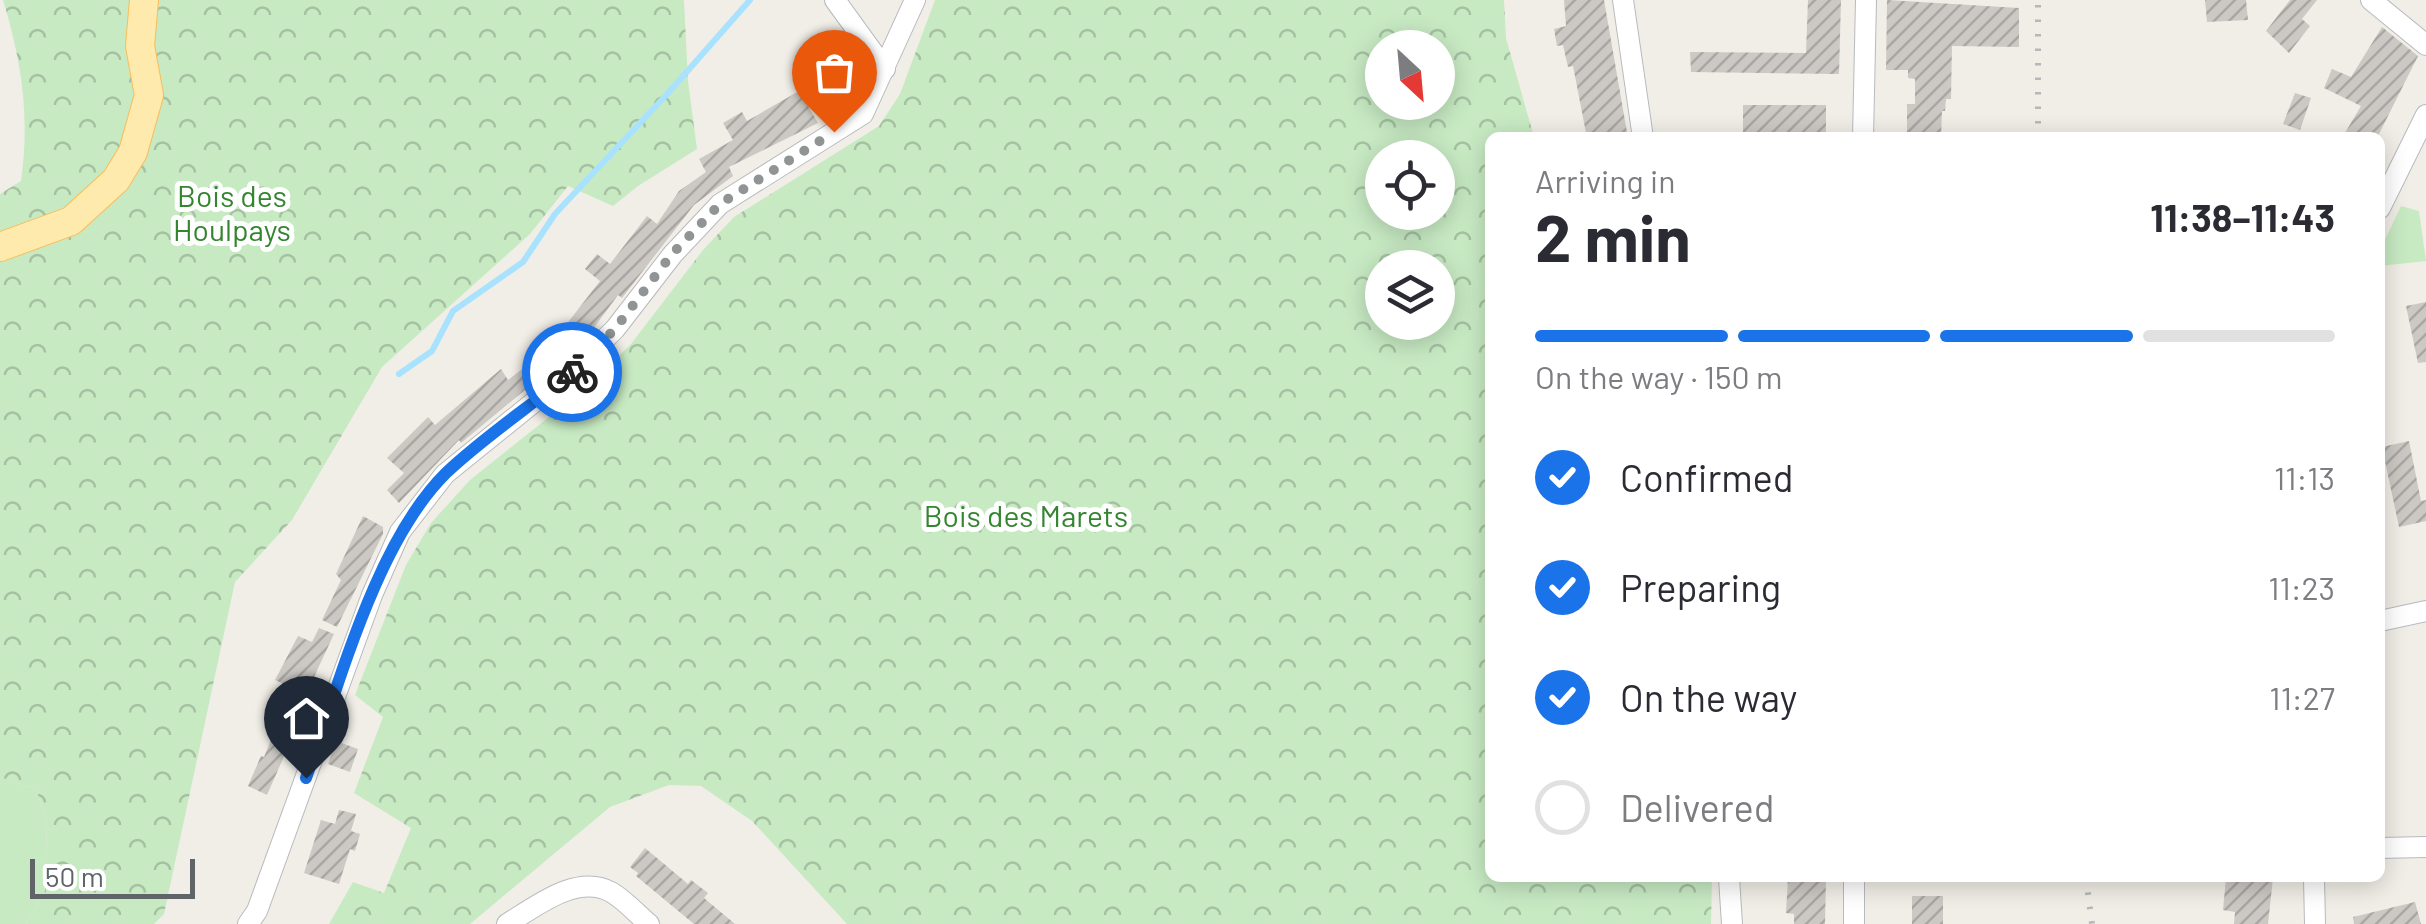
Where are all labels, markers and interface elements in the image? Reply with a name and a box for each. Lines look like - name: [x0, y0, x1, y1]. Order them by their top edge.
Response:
- pin: [792, 30, 877, 133]
- north arrow: [1365, 30, 1455, 120]
- map controls: [1365, 30, 1455, 340]
- icon: bag: [807, 45, 862, 100]
- button: locate: [1365, 140, 1455, 230]
- text: Arriving in: [1535, 161, 1675, 199]
- park label: Bois des Houlpays: [173, 177, 291, 247]
- text: 11:38–11:43: [2150, 194, 2335, 240]
- text: 2 min: [1535, 197, 1691, 275]
- button: layers: [1365, 250, 1455, 340]
- courier: [522, 322, 622, 422]
- icon: bike: [545, 345, 600, 400]
- text: On the way · 150 m: [1535, 357, 1782, 395]
- icon: check: [1535, 450, 1590, 505]
- text: Confirmed: [1620, 454, 1793, 500]
- text: 11:13: [2274, 458, 2335, 496]
- park label: Bois des Marets: [924, 497, 1128, 533]
- icon: check: [1535, 560, 1590, 615]
- text: Preparing: [1620, 564, 1781, 610]
- text: 11:23: [2268, 568, 2335, 606]
- icon: check: [1535, 670, 1590, 725]
- text: On the way: [1620, 674, 1797, 720]
- pin: [264, 676, 349, 779]
- text: 11:27: [2269, 678, 2335, 716]
- icon: home: [279, 691, 334, 746]
- text: Delivered: [1620, 784, 1774, 830]
- scale bar: [30, 854, 195, 898]
- text: 50 m: [45, 859, 104, 893]

